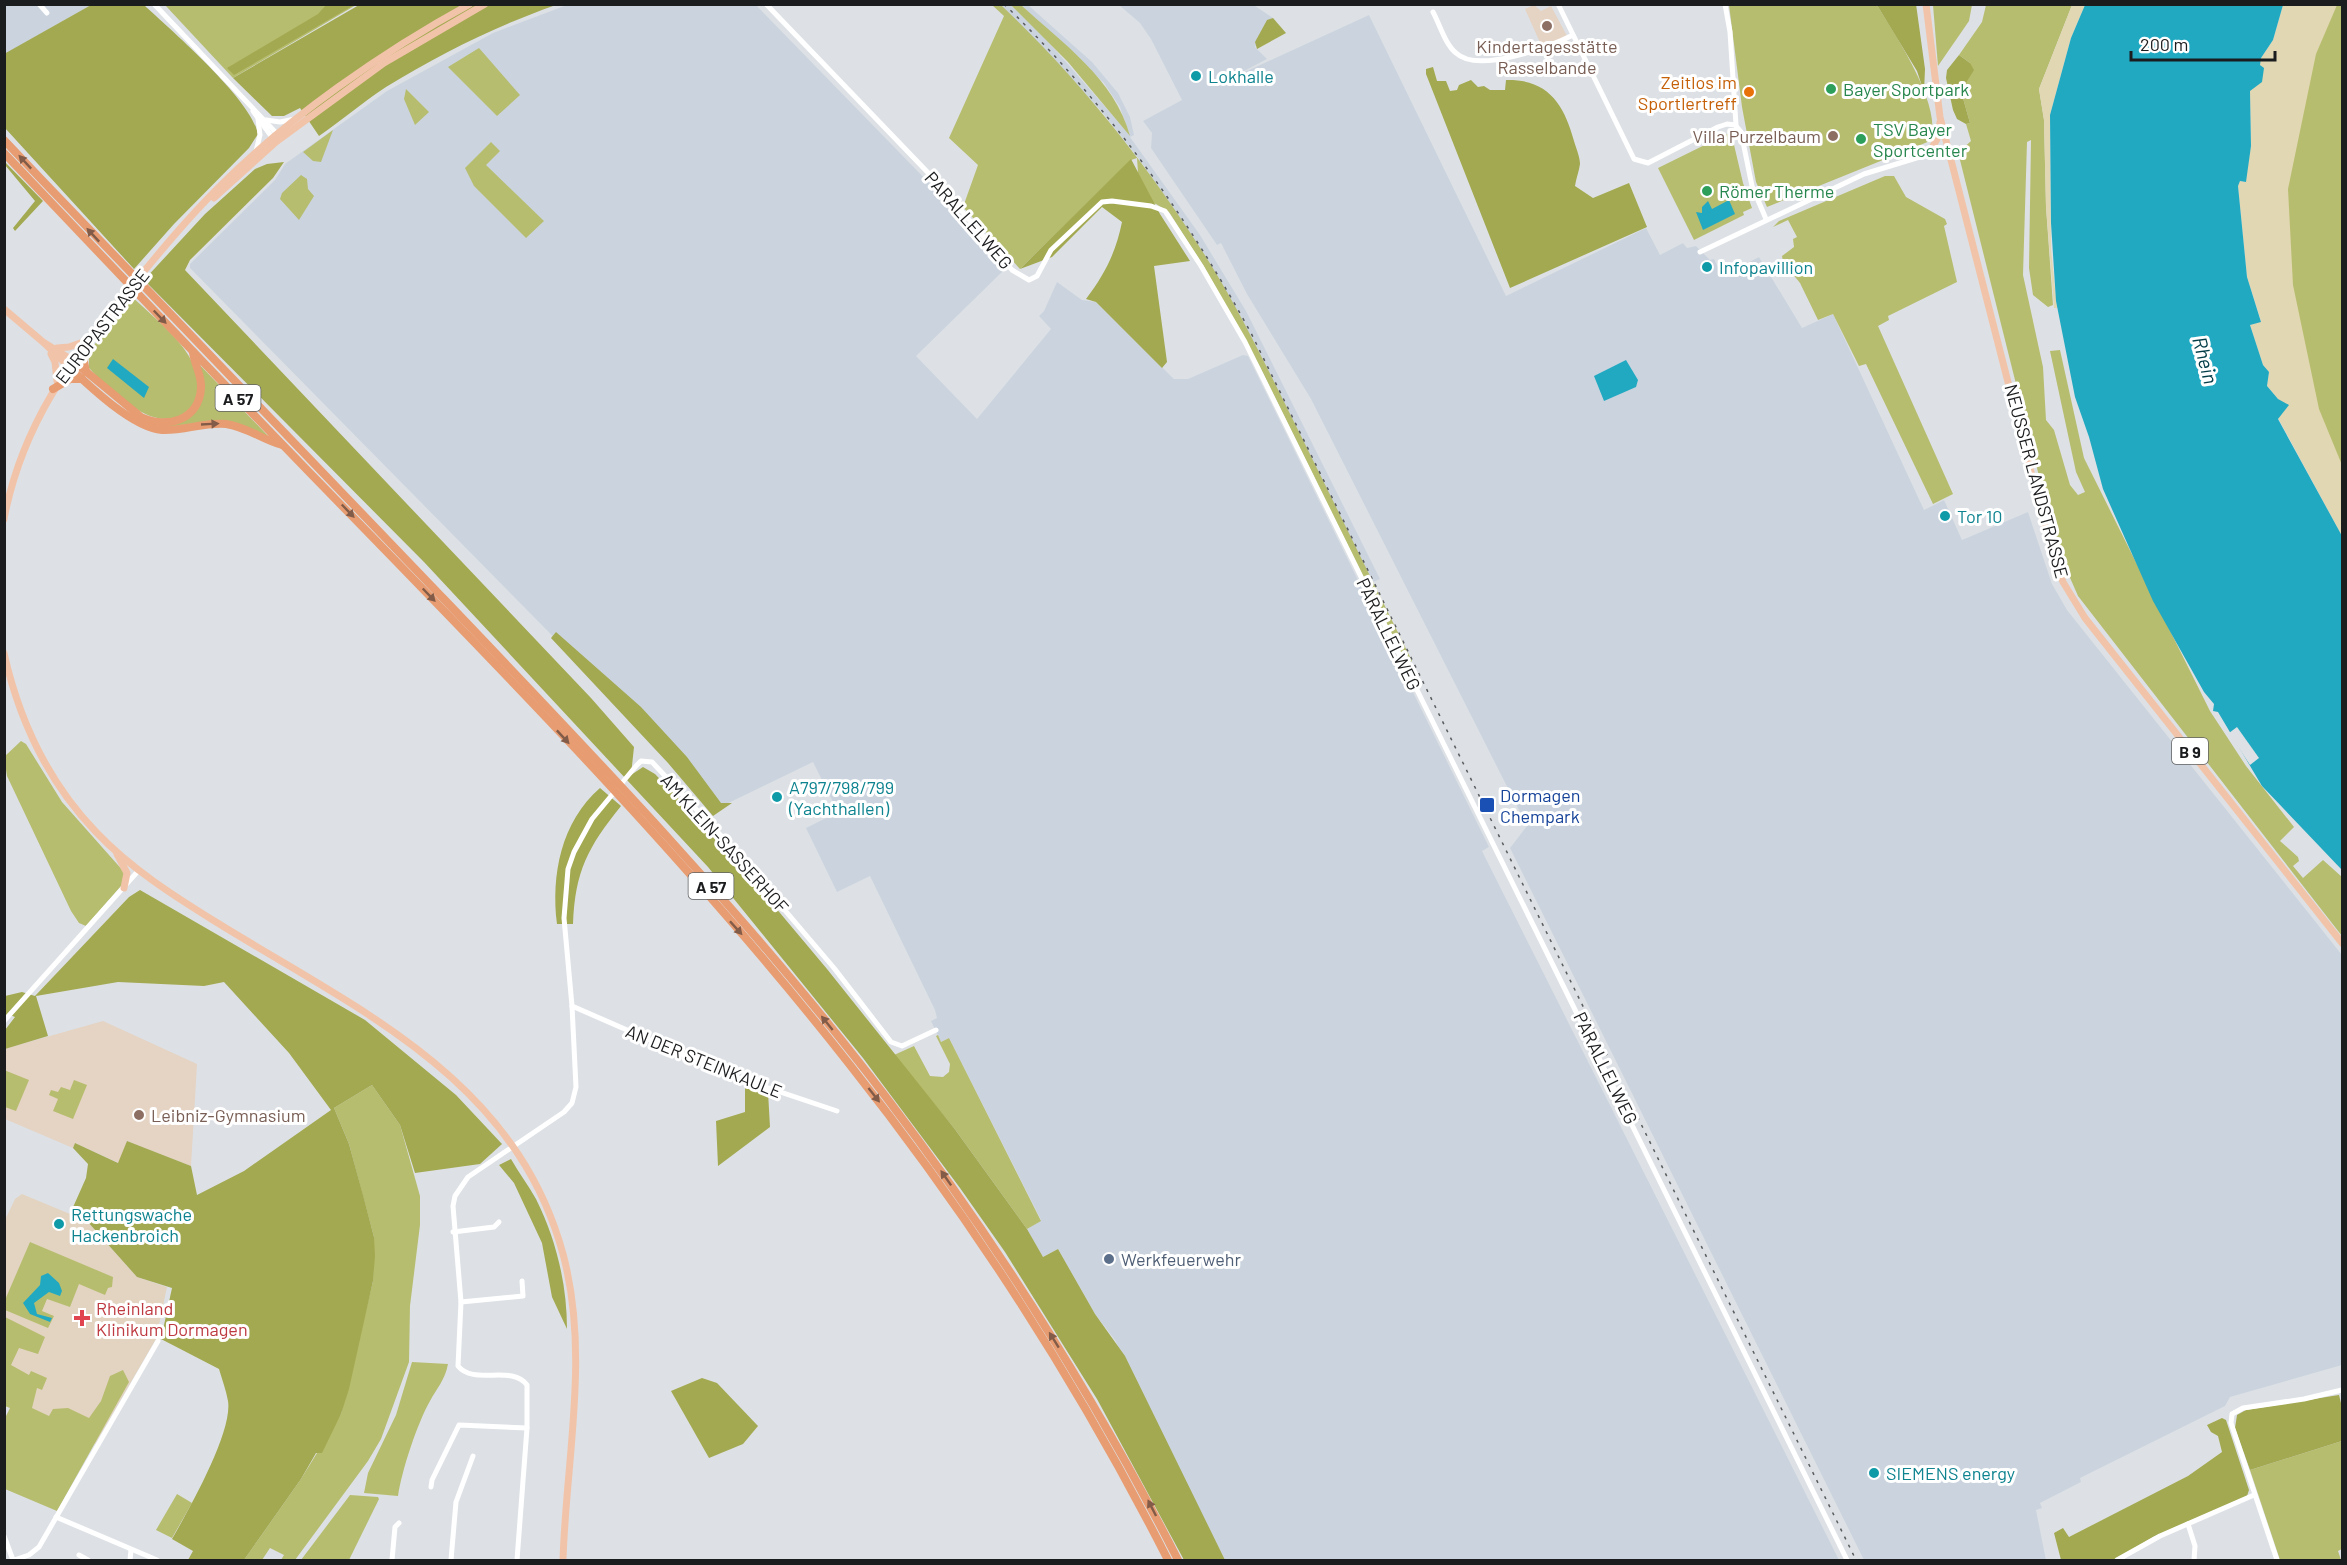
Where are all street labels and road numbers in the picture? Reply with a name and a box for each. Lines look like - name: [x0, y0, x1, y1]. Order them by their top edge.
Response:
- street label: PARALLELWEG: [921, 167, 1017, 273]
- street label: EUROPASTRASSE: [50, 264, 154, 388]
- street label: NEUSSER LANDSTRASSE: [2000, 381, 2074, 581]
- road number: A 57: [216, 385, 260, 411]
- street label: PARALLELWEG: [1352, 574, 1426, 694]
- road number: B 9: [2172, 738, 2208, 764]
- street label: AM KLEIN-SASSERHOF: [656, 769, 794, 917]
- road number: A 57: [688, 873, 734, 899]
- street label: PARALLELWEG: [1569, 1008, 1643, 1128]
- street label: AN DER STEINKAULE: [623, 1020, 785, 1102]

